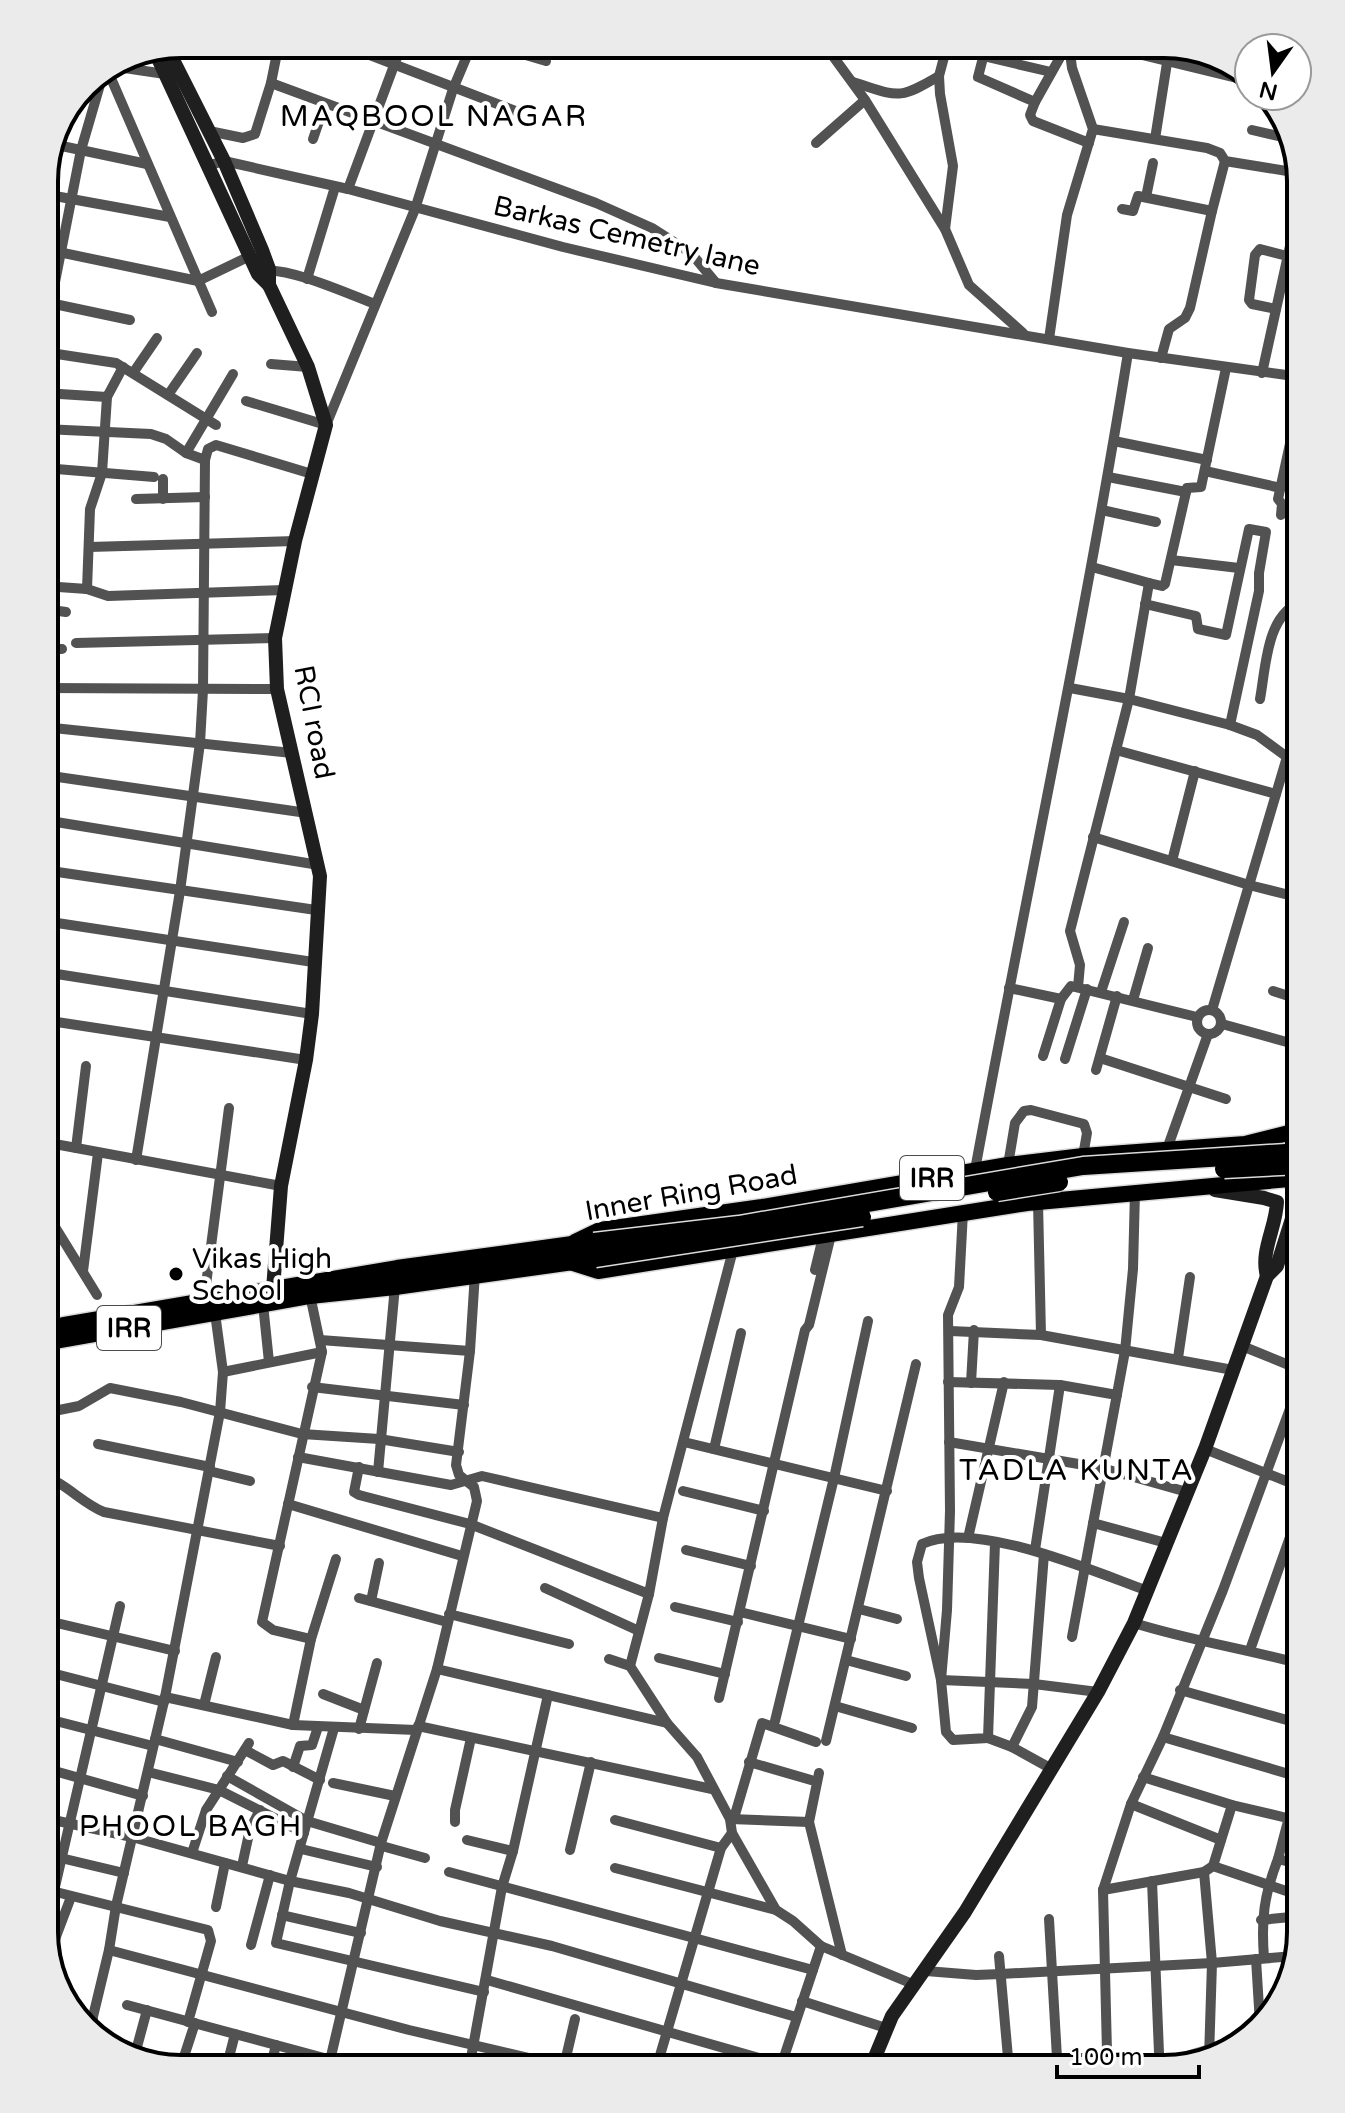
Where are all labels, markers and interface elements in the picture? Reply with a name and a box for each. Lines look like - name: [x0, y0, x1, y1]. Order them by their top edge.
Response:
- north arrow: [1233, 32, 1313, 112]
- text: N: [1257, 76, 1280, 105]
- district label: MAQBOOL NAGAR: [280, 98, 588, 135]
- street label: Barkas Cemetry lane: [490, 189, 764, 283]
- street label: RCI road: [286, 662, 342, 782]
- road number: IRR: [900, 1156, 964, 1200]
- street label: Inner Ring Road: [582, 1158, 800, 1228]
- place label: Vikas High School: [192, 1242, 332, 1308]
- marker: Vikas High School: [167, 1265, 185, 1283]
- road number: IRR: [97, 1306, 161, 1350]
- district label: TADLA KUNTA: [959, 1452, 1195, 1489]
- district label: PHOOL BAGH: [79, 1808, 303, 1845]
- scale bar: [1057, 2029, 1199, 2079]
- text: 100 m: [1069, 2043, 1143, 2072]

